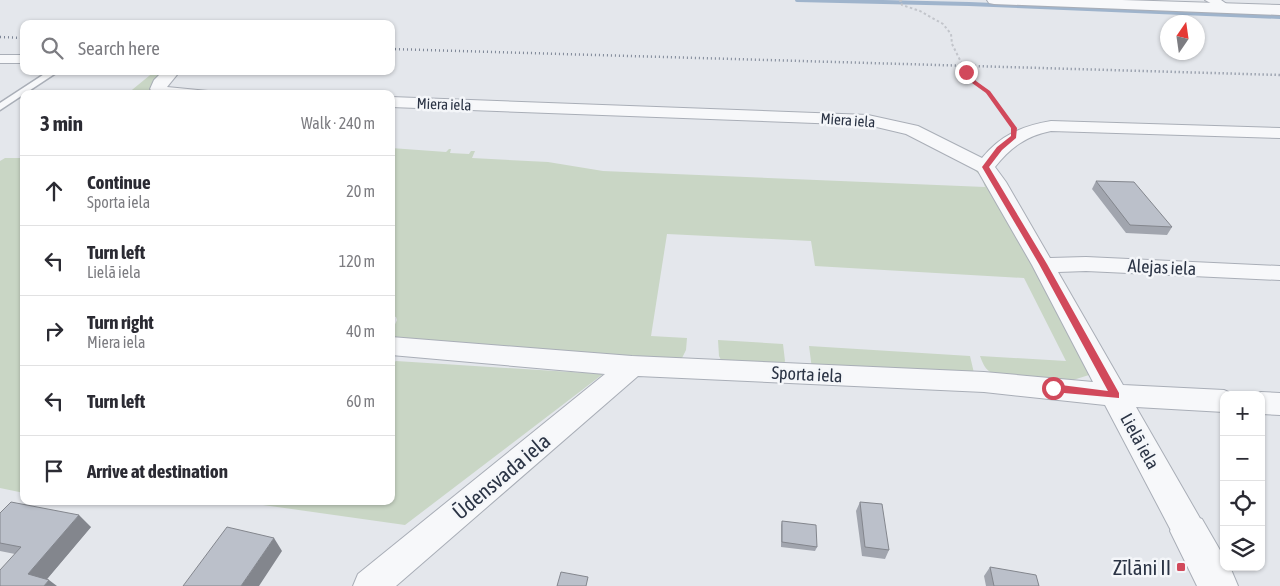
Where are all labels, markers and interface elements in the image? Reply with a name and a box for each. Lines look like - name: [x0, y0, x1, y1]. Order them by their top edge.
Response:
- north arrow: [1160, 15, 1205, 60]
- search box: [20, 20, 395, 75]
- icon: search: [38, 34, 66, 62]
- text: Search here: [78, 37, 160, 59]
- route end: [955, 61, 978, 84]
- street label: Miera iela: [416, 95, 472, 113]
- street label: Miera iela: [820, 110, 876, 130]
- text: 3 min: [40, 111, 83, 135]
- text: Walk · 240 m: [301, 114, 375, 132]
- text: Continue: [87, 171, 151, 193]
- icon: ahead: [40, 177, 68, 205]
- text: 20 m: [346, 182, 375, 200]
- text: Sporta iela: [87, 193, 150, 211]
- text: Turn left: [87, 241, 145, 263]
- icon: left: [40, 247, 68, 275]
- text: 120 m: [339, 252, 375, 270]
- street label: Alejas iela: [1127, 255, 1197, 279]
- text: Lielā iela: [87, 263, 141, 281]
- text: Turn right: [87, 311, 154, 333]
- icon: right: [40, 317, 68, 345]
- text: 40 m: [346, 322, 375, 340]
- text: Miera iela: [87, 333, 145, 351]
- street label: Sporta iela: [771, 362, 843, 386]
- route start: [1042, 377, 1065, 400]
- icon: left: [40, 387, 68, 415]
- text: Turn left: [87, 390, 145, 412]
- map controls: [1220, 391, 1265, 571]
- button: +: [1220, 391, 1265, 436]
- text: 60 m: [346, 392, 375, 410]
- street label: Lielā iela: [1116, 410, 1164, 472]
- street label: Ūdensvada iela: [447, 428, 555, 524]
- button: −: [1220, 436, 1265, 481]
- icon: arrive: [40, 457, 68, 485]
- text: Arrive at destination: [87, 460, 228, 482]
- button: locate: [1220, 481, 1265, 526]
- button: layers: [1220, 526, 1265, 571]
- place label: Zīlāni II: [1113, 555, 1171, 579]
- marker: Zīlāni II: [1175, 561, 1187, 573]

